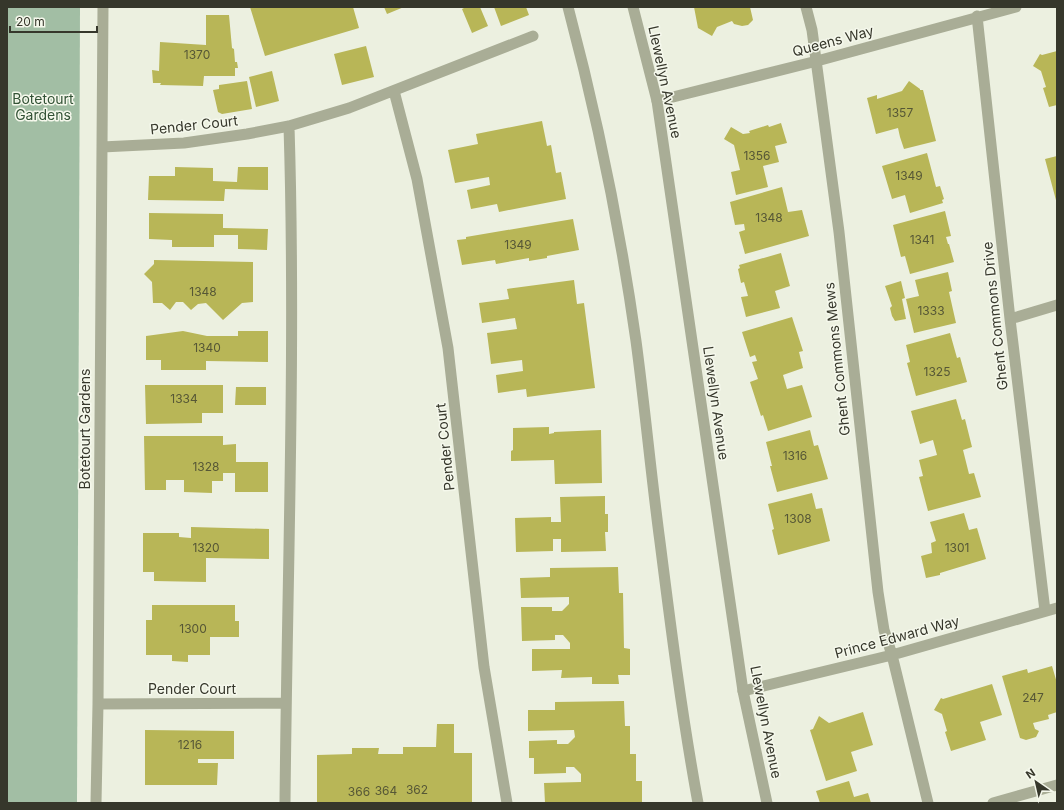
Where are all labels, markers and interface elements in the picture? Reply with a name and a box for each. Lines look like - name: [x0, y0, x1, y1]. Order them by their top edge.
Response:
- scale bar: [10, 8, 97, 34]
- text: 20 m: [16, 14, 45, 29]
- street label: Queens Way: [790, 21, 876, 60]
- street label: Llewellyn Avenue: [645, 24, 686, 140]
- house number: 1370: [184, 47, 210, 62]
- park label: Botetourt Gardens: [12, 90, 74, 123]
- house number: 1357: [887, 105, 913, 120]
- street label: Pender Court: [149, 111, 239, 138]
- house number: 1356: [743, 148, 771, 163]
- house number: 1349: [895, 168, 923, 183]
- house number: 1348: [755, 210, 783, 225]
- house number: 1341: [910, 232, 934, 247]
- house number: 1349: [504, 237, 532, 252]
- street label: Ghent Commons Drive: [978, 241, 1011, 391]
- street label: Ghent Commons Mews: [820, 281, 853, 437]
- house number: 1348: [189, 284, 217, 299]
- house number: 1333: [917, 303, 945, 318]
- house number: 1340: [193, 340, 221, 355]
- street label: Llewellyn Avenue: [700, 345, 733, 461]
- house number: 1325: [924, 364, 950, 379]
- street label: Botetourt Gardens: [76, 368, 93, 490]
- house number: 1334: [170, 391, 198, 406]
- street label: Pender Court: [431, 402, 458, 492]
- house number: 1316: [783, 448, 807, 463]
- house number: 1328: [192, 459, 220, 474]
- house number: 1308: [784, 511, 812, 526]
- house number: 1320: [192, 540, 220, 555]
- house number: 1301: [945, 540, 969, 555]
- street label: Prince Edward Way: [833, 612, 961, 661]
- house number: 1300: [179, 621, 207, 636]
- street label: Llewellyn Avenue: [747, 664, 786, 780]
- street label: Pender Court: [148, 680, 237, 697]
- house number: 247: [1022, 690, 1044, 705]
- house number: 1216: [178, 737, 202, 752]
- north arrow: [1016, 762, 1056, 802]
- text: N: [1023, 766, 1038, 782]
- house number: 362: [406, 782, 428, 797]
- house number: 364: [375, 783, 398, 798]
- house number: 366: [348, 784, 370, 799]

